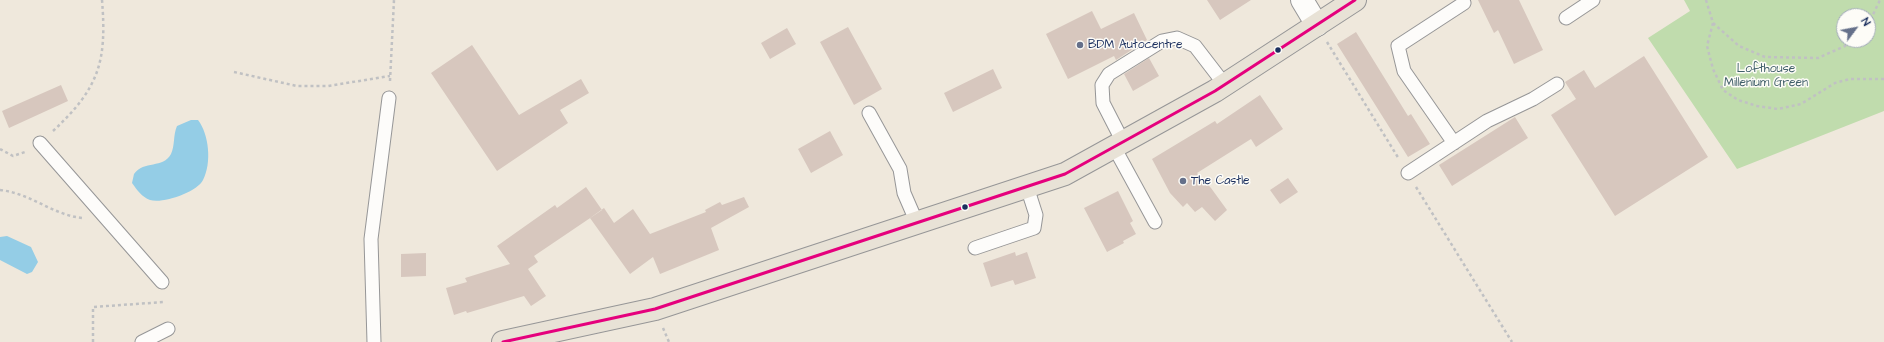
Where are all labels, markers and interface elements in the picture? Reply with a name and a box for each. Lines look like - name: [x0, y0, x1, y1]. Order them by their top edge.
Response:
- north arrow: [1836, 8, 1876, 48]
- text: N: [1858, 15, 1874, 29]
- place label: BDM Autocentre: [1088, 38, 1182, 52]
- marker: BDM Autocentre: [1075, 40, 1085, 50]
- unlabelled marker: [1273, 45, 1283, 55]
- park label: Lofthouse Millenium Green: [1724, 62, 1808, 90]
- place label: The Castle: [1191, 174, 1250, 188]
- marker: The Castle: [1178, 176, 1188, 186]
- unlabelled marker: [960, 202, 970, 212]

